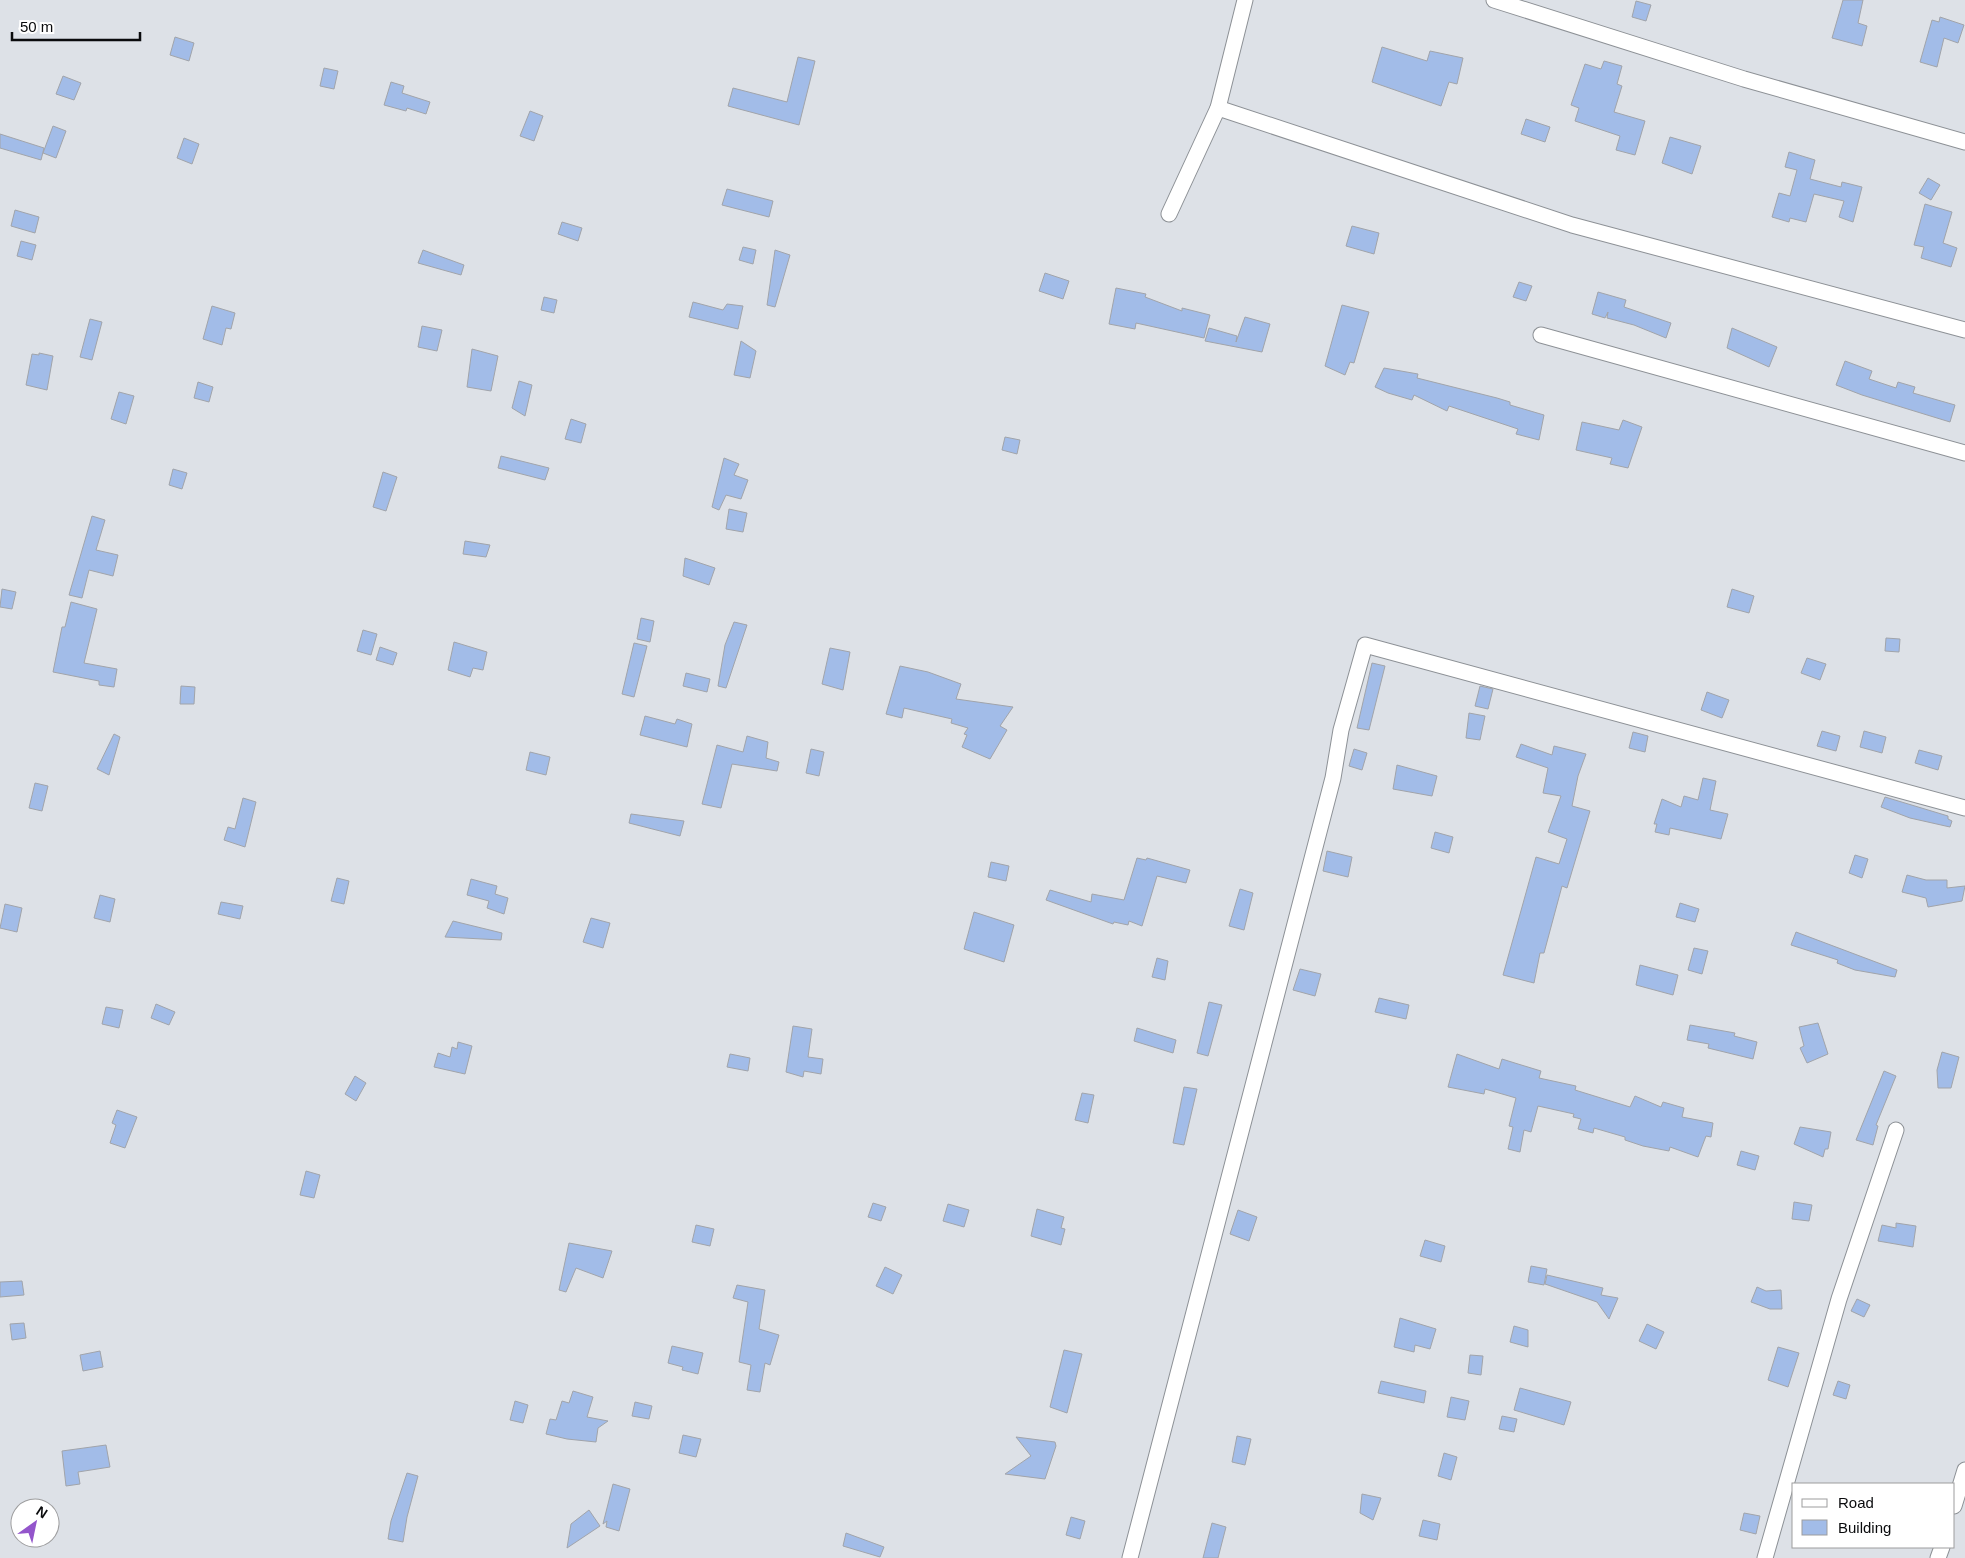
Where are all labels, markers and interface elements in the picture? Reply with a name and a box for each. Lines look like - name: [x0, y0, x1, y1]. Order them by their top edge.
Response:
- scale bar: [12, 10, 140, 42]
- text: 50 m: [20, 18, 53, 35]
- legend: [1792, 1483, 1955, 1548]
- text: Road: [1838, 1494, 1874, 1511]
- north arrow: [10, 1498, 60, 1548]
- text: N: [33, 1503, 51, 1522]
- text: Building: [1838, 1519, 1891, 1536]

